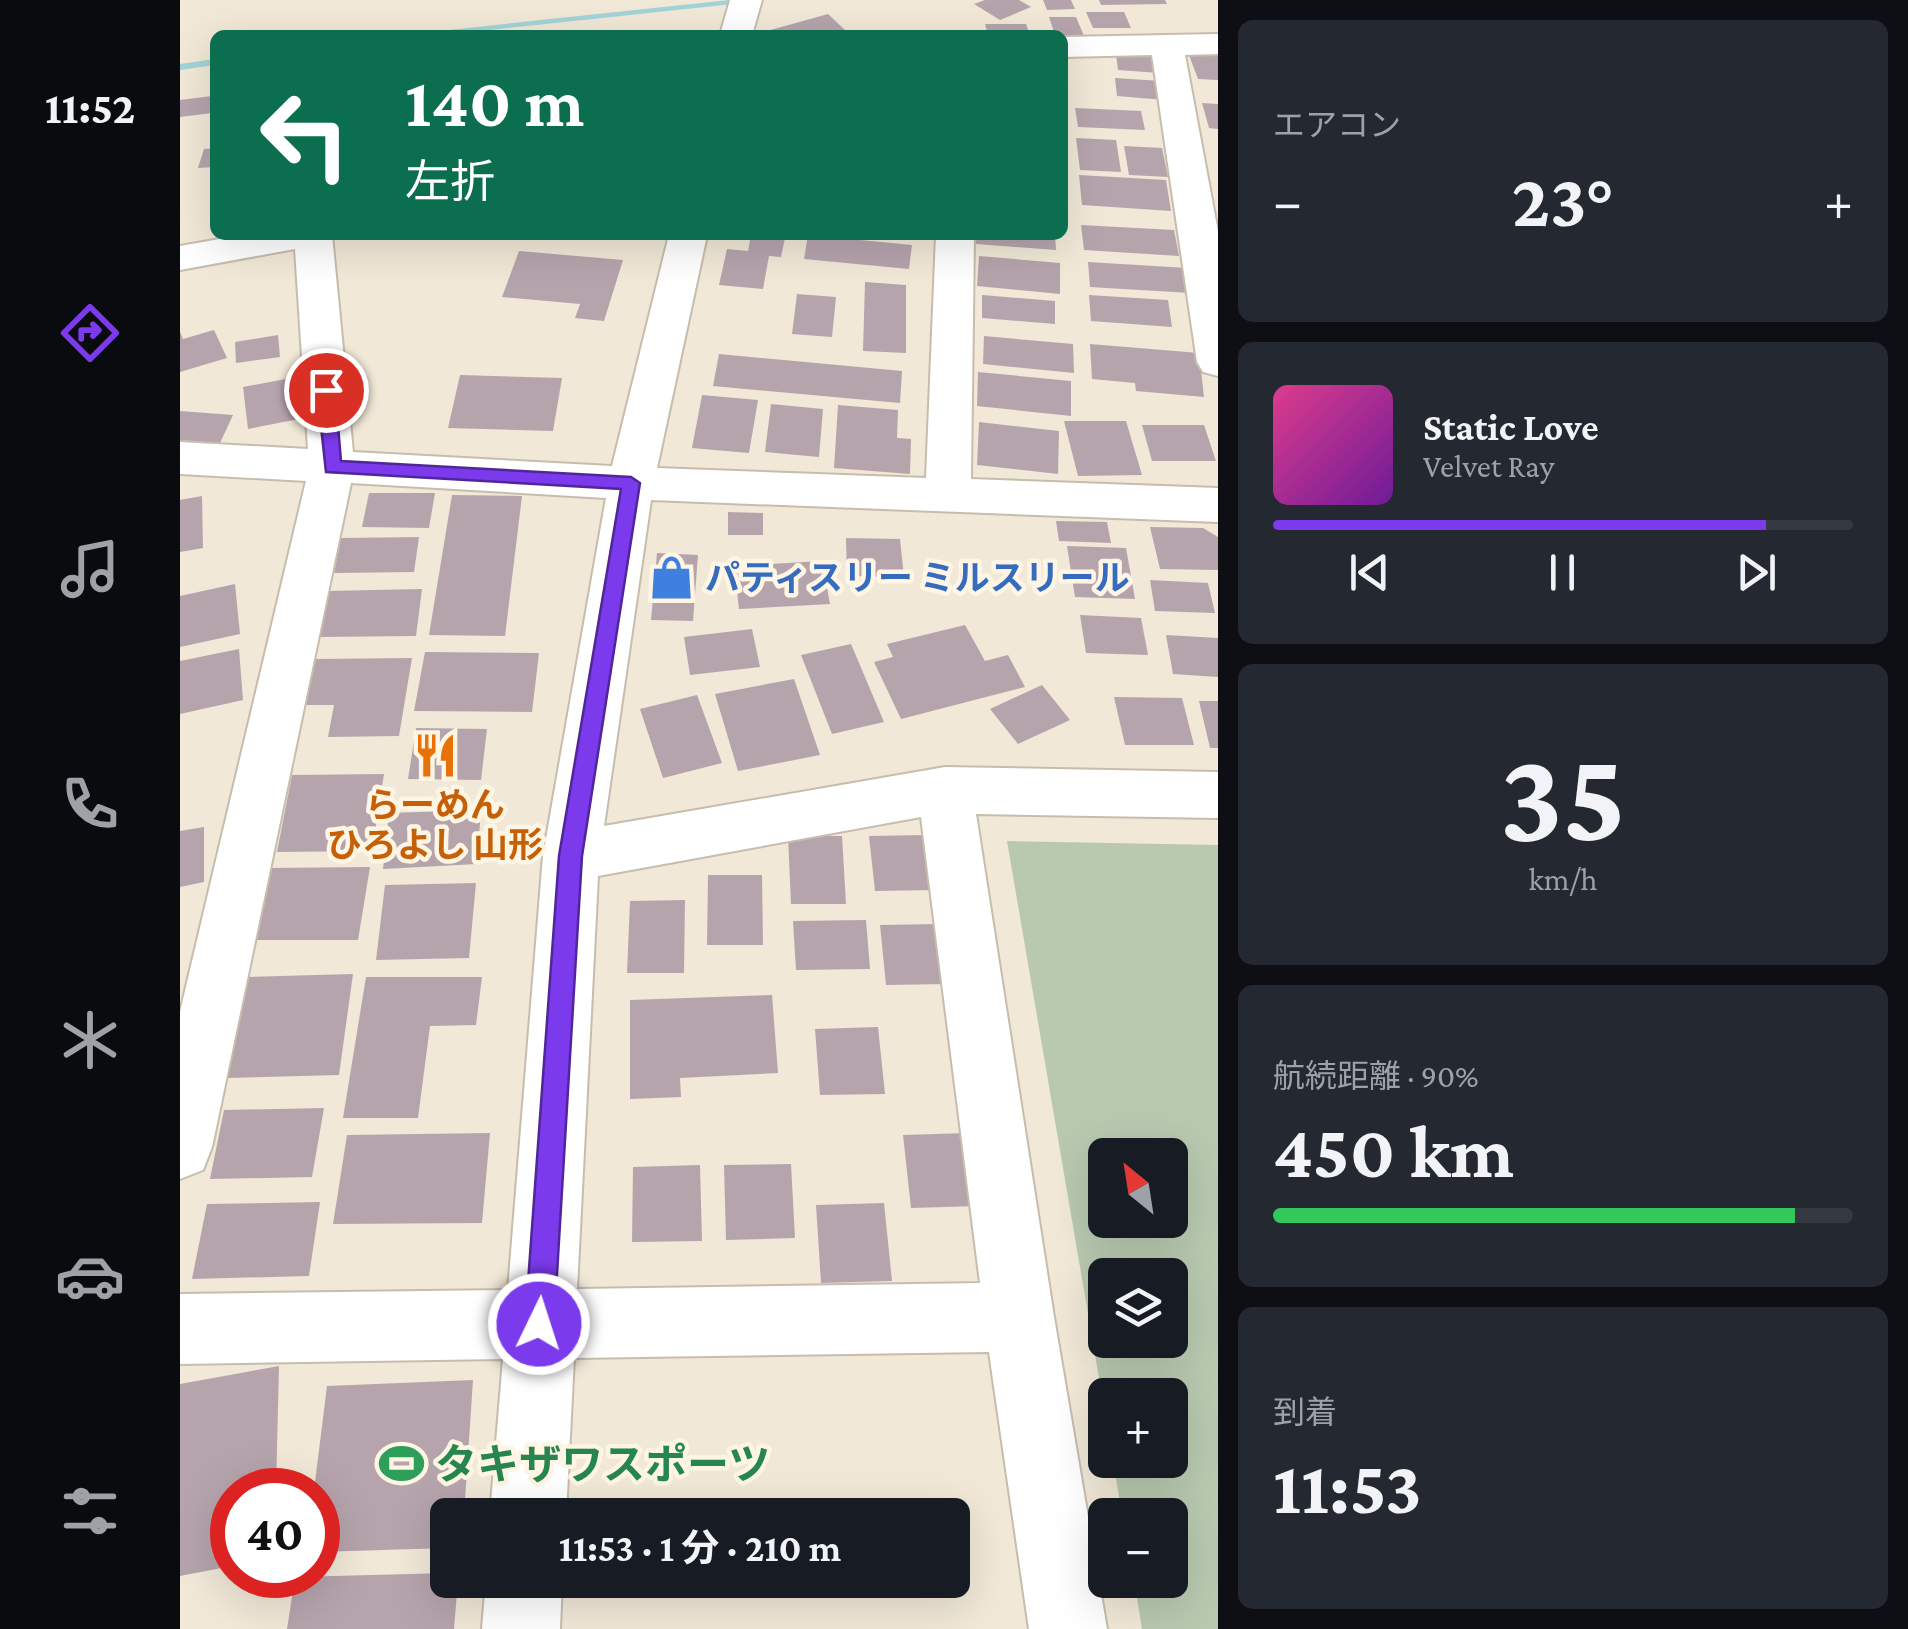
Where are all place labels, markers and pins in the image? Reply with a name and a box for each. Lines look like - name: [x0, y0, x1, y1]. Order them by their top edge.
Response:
- pin: [284, 348, 369, 433]
- shop icon: パティスリー ミルスリール: [648, 554, 696, 602]
- place label: パティスリー ミルスリール: [705, 559, 1130, 598]
- restaurant icon: らーめん ひろよし 山形: [411, 731, 459, 779]
- place label: らーめん ひろよし 山形: [327, 786, 543, 865]
- sports icon: タキザワスポーツ: [378, 1440, 426, 1488]
- place label: タキザワスポーツ: [435, 1441, 770, 1488]

